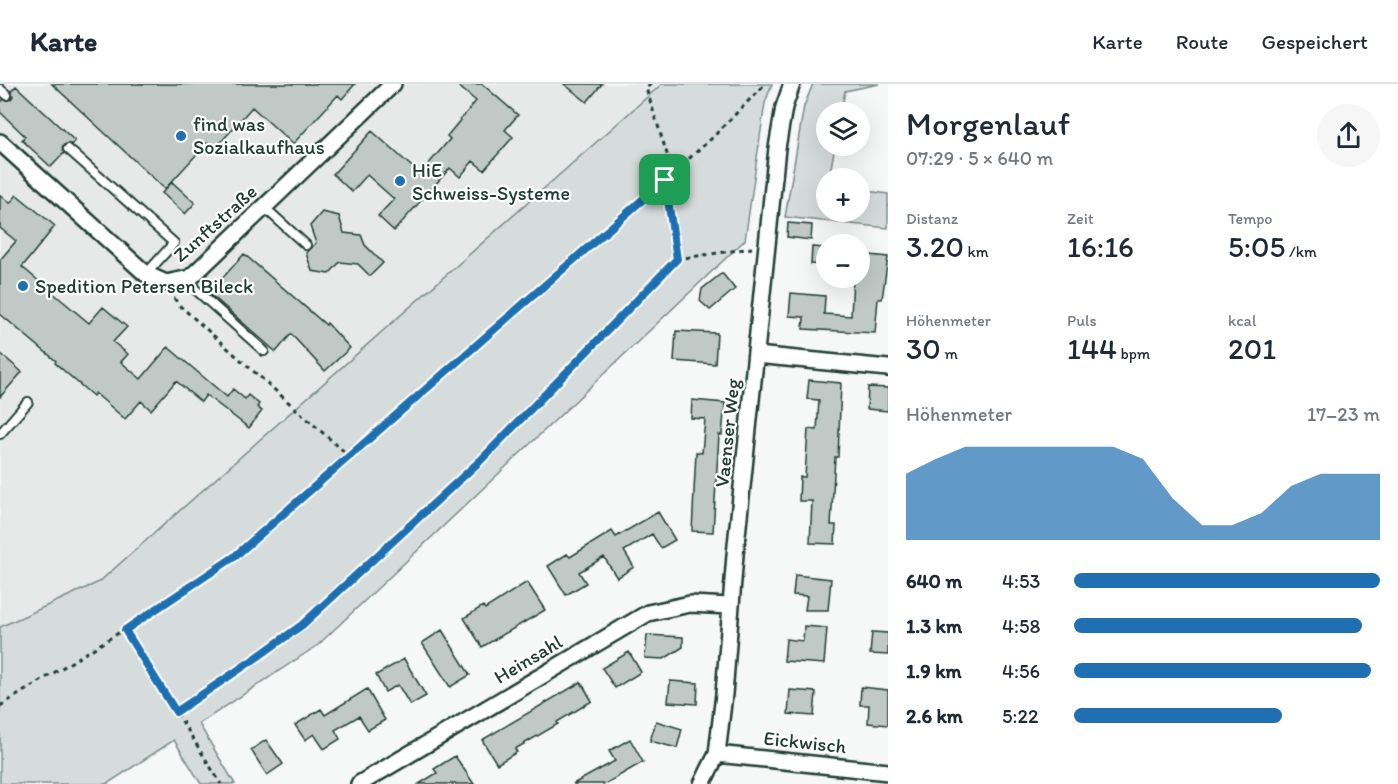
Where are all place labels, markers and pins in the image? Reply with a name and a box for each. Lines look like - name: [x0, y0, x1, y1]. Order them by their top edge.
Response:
- place label: find was Sozialkaufhaus: [193, 112, 325, 159]
- marker: find was Sozialkaufhaus: [174, 129, 188, 143]
- pin: [639, 154, 690, 205]
- place label: HiE Schweiss-Systeme: [412, 158, 570, 205]
- marker: HiE Schweiss-Systeme: [393, 174, 407, 188]
- place label: Spedition Petersen Bileck: [35, 274, 253, 298]
- marker: Spedition Petersen Bileck: [16, 279, 30, 293]

